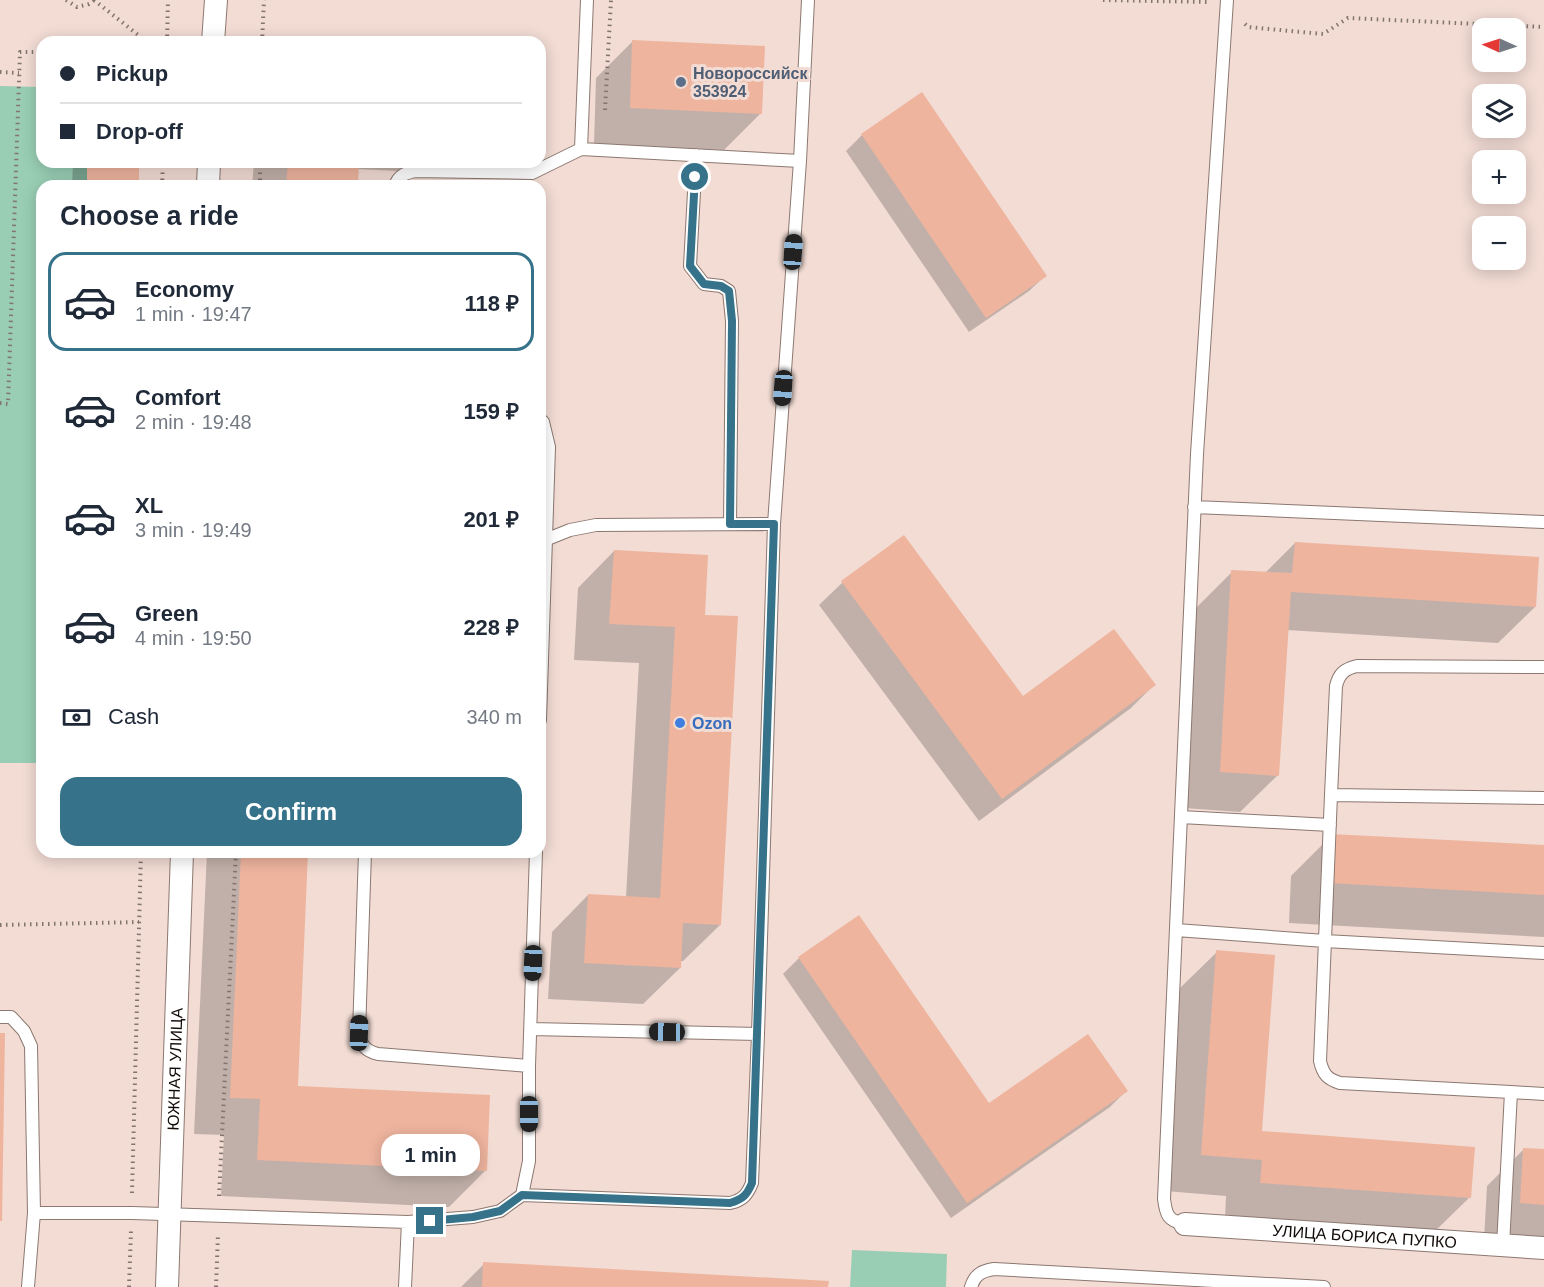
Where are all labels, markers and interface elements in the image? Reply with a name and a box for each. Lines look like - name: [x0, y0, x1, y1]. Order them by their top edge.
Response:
- north arrow: [1472, 18, 1526, 72]
- map controls: [1472, 18, 1526, 270]
- text: Pickup: [96, 61, 168, 86]
- place label: Новороссийск 353924: [693, 65, 808, 100]
- marker: Новороссийск 353924: [674, 75, 688, 89]
- button: layers: [1472, 84, 1526, 138]
- text: Drop-off: [96, 119, 183, 144]
- button: +: [1472, 150, 1526, 204]
- route start: [681, 163, 708, 190]
- text: Choose a ride: [60, 201, 239, 231]
- button: −: [1472, 216, 1526, 270]
- car: [783, 233, 803, 271]
- icon: car: [63, 275, 117, 329]
- text: Economy: [135, 277, 234, 302]
- text: 118 ₽: [465, 291, 519, 316]
- text: 1 min · 19:47: [135, 303, 252, 325]
- car: [773, 369, 793, 407]
- icon: car: [63, 383, 117, 437]
- text: Comfort: [135, 385, 221, 410]
- text: 159 ₽: [463, 399, 519, 424]
- text: 2 min · 19:48: [135, 411, 252, 433]
- icon: car: [63, 491, 117, 545]
- text: XL: [135, 493, 163, 518]
- text: 201 ₽: [463, 507, 519, 532]
- text: 3 min · 19:49: [135, 519, 252, 541]
- icon: car: [63, 599, 117, 653]
- text: Green: [135, 601, 199, 626]
- text: 228 ₽: [463, 615, 519, 640]
- text: 4 min · 19:50: [135, 627, 252, 649]
- icon: cash: [60, 701, 93, 734]
- text: Cash: [108, 704, 159, 729]
- text: 340 m: [466, 706, 522, 728]
- place label: Ozon: [692, 715, 732, 732]
- marker: Ozon: [673, 716, 687, 730]
- button: Confirm: [60, 777, 522, 846]
- car: [523, 945, 543, 981]
- street label: ЮЖНАЯ УЛИЦА: [164, 1007, 186, 1131]
- car: [349, 1015, 369, 1051]
- car: [649, 1023, 685, 1041]
- car: [520, 1096, 538, 1132]
- callout: 1 min: [380, 1134, 480, 1176]
- text: 1 min: [404, 1144, 457, 1166]
- route end: [416, 1207, 443, 1234]
- street label: УЛИЦА БОРИСА ПУПКО: [1272, 1222, 1457, 1251]

